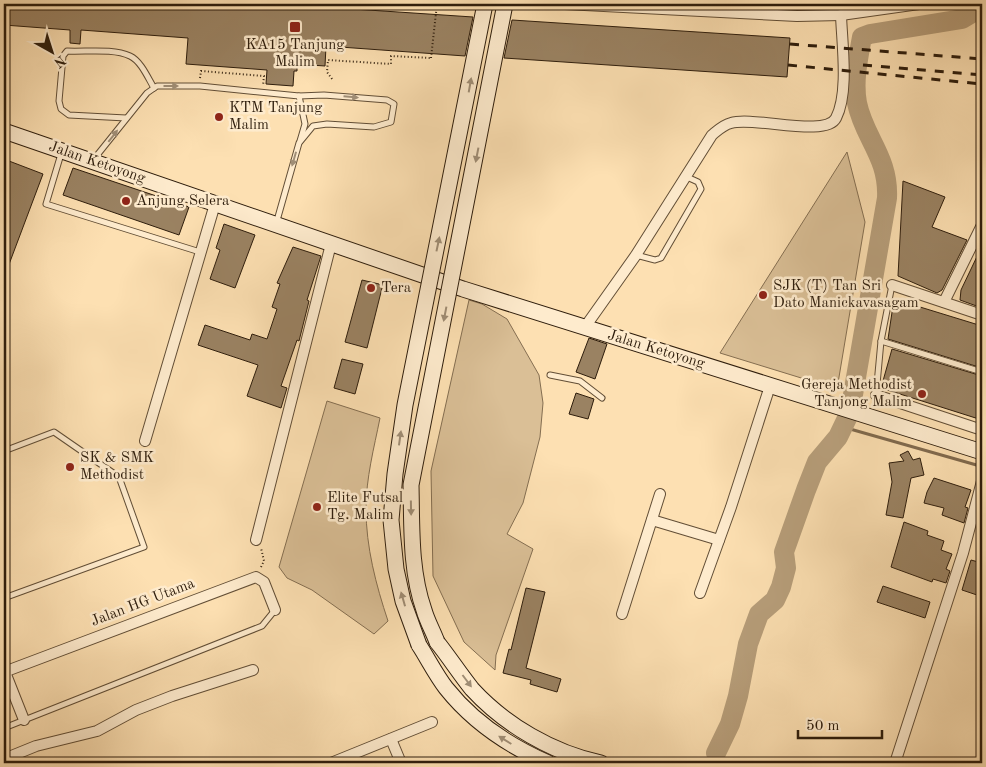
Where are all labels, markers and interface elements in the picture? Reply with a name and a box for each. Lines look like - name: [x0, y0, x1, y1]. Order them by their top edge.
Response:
- marker: KA15 Tanjung Malim: [288, 20, 302, 34]
- north arrow: [28, 28, 78, 78]
- place label: KA15 Tanjung Malim: [246, 38, 344, 70]
- text: N: [51, 53, 68, 70]
- one-way arrow: [467, 77, 475, 93]
- one-way arrow: [164, 82, 180, 90]
- one-way arrow: [343, 94, 359, 102]
- place label: KTM Tanjung Malim: [229, 101, 322, 133]
- marker: KTM Tanjung Malim: [213, 111, 225, 123]
- one-way arrow: [107, 129, 118, 142]
- street label: Jalan Ketoyong: [47, 139, 147, 187]
- one-way arrow: [472, 147, 480, 163]
- one-way arrow: [290, 152, 298, 167]
- place label: Anjung Selera: [136, 194, 230, 209]
- marker: Anjung Selera: [120, 195, 132, 207]
- one-way arrow: [434, 237, 442, 252]
- place label: SJK (T) Tan Sri Dato Manickavasagam: [773, 279, 919, 311]
- place label: Tera: [381, 281, 412, 296]
- marker: Tera: [365, 282, 377, 294]
- marker: SJK (T) Tan Sri Dato Manickavasagam: [757, 289, 769, 301]
- one-way arrow: [440, 307, 448, 323]
- street label: Jalan Ketoyong: [605, 328, 707, 372]
- place label: Gereja Methodist Tanjong Malim: [801, 378, 912, 410]
- marker: Gereja Methodist Tanjong Malim: [916, 388, 928, 400]
- one-way arrow: [396, 430, 404, 446]
- place label: SK & SMK Methodist: [80, 451, 154, 483]
- marker: SK & SMK Methodist: [64, 461, 76, 473]
- place label: Elite Futsal Tg. Malim: [327, 491, 403, 523]
- marker: Elite Futsal Tg. Malim: [311, 501, 323, 513]
- one-way arrow: [407, 501, 415, 517]
- street label: Jalan HG Utama: [89, 576, 197, 630]
- one-way arrow: [398, 591, 406, 606]
- one-way arrow: [461, 674, 472, 687]
- scale bar: [798, 707, 882, 739]
- text: 50 m: [806, 719, 840, 734]
- one-way arrow: [499, 736, 512, 745]

